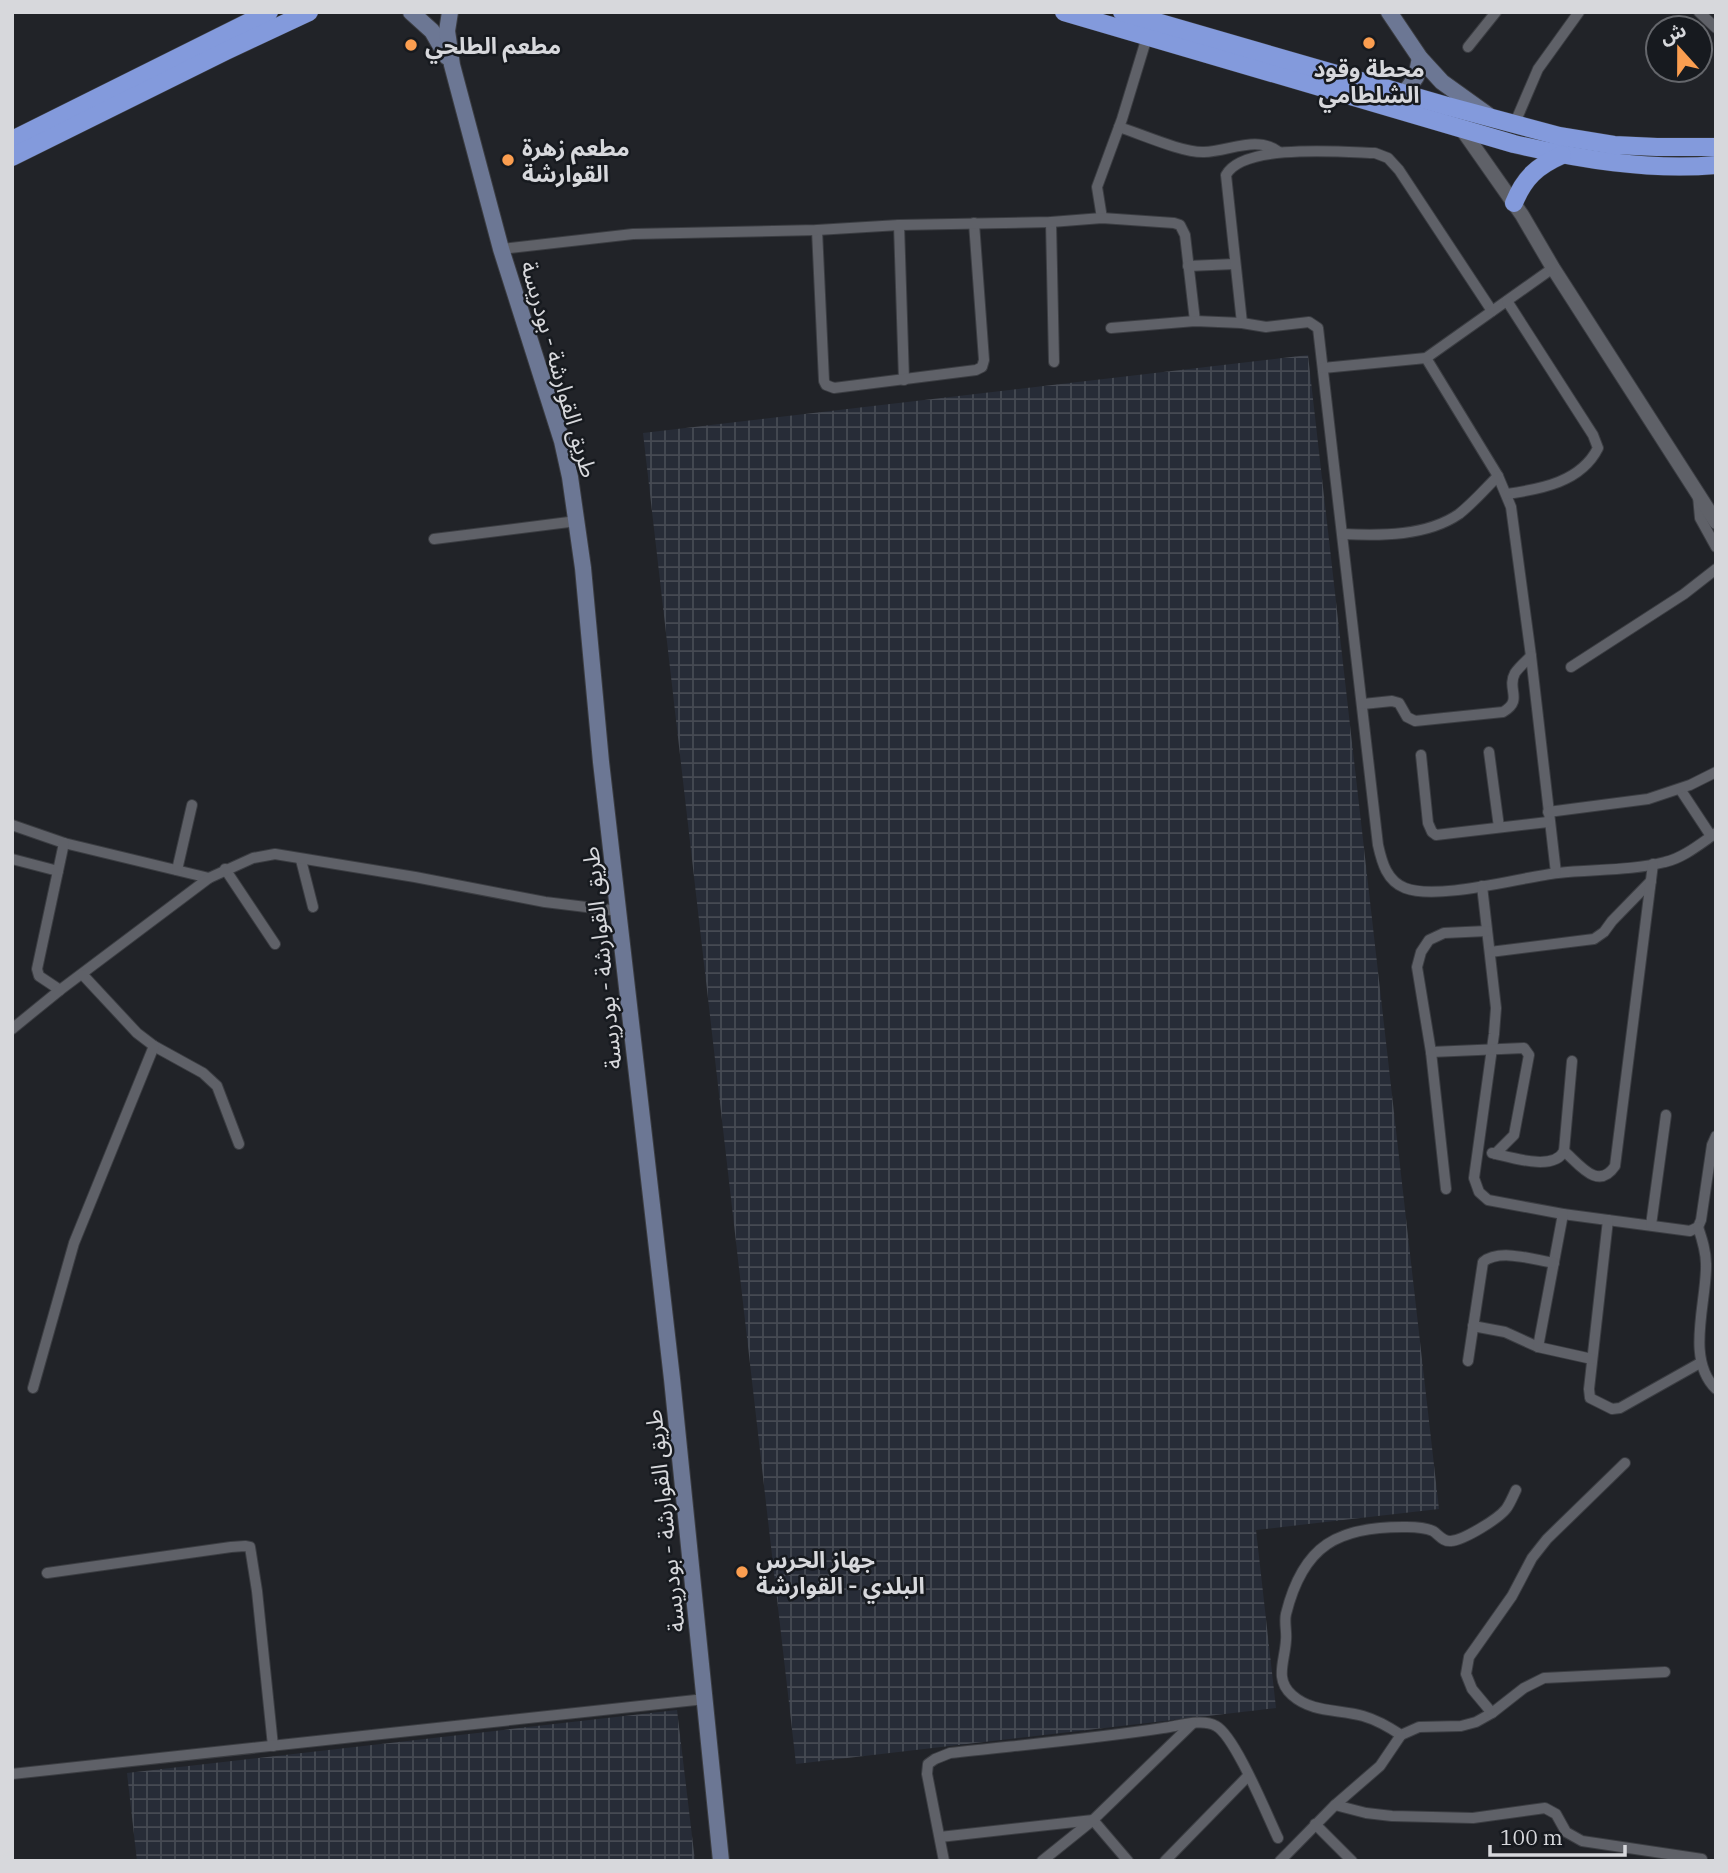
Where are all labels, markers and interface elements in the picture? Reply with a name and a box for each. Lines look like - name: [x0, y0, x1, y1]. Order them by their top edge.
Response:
- north arrow: [1644, 14, 1714, 84]
- text: ش: [1656, 17, 1689, 49]
- place label: مطعم الطلحي: [425, 30, 561, 64]
- marker: محطة وقود الشلطامي: [1361, 35, 1377, 51]
- marker: مطعم الطلحي: [403, 37, 419, 53]
- place label: محطة وقود الشلطامي: [1313, 53, 1425, 113]
- place label: مطعم زهرة القوارشة: [522, 132, 630, 188]
- marker: مطعم زهرة القوارشة: [500, 152, 516, 168]
- street label: طريق القوارشة - بودريسة: [515, 257, 605, 481]
- street label: طريق القوارشة - بودريسة: [574, 845, 628, 1071]
- street label: طريق القوارشة - بودريسة: [637, 1408, 691, 1634]
- place label: جهاز الحرس البلدي - القوارشة: [756, 1544, 925, 1604]
- marker: جهاز الحرس البلدي - القوارشة: [734, 1564, 750, 1580]
- scale bar: [1490, 1814, 1625, 1858]
- text: 100 m: [1500, 1823, 1563, 1851]

